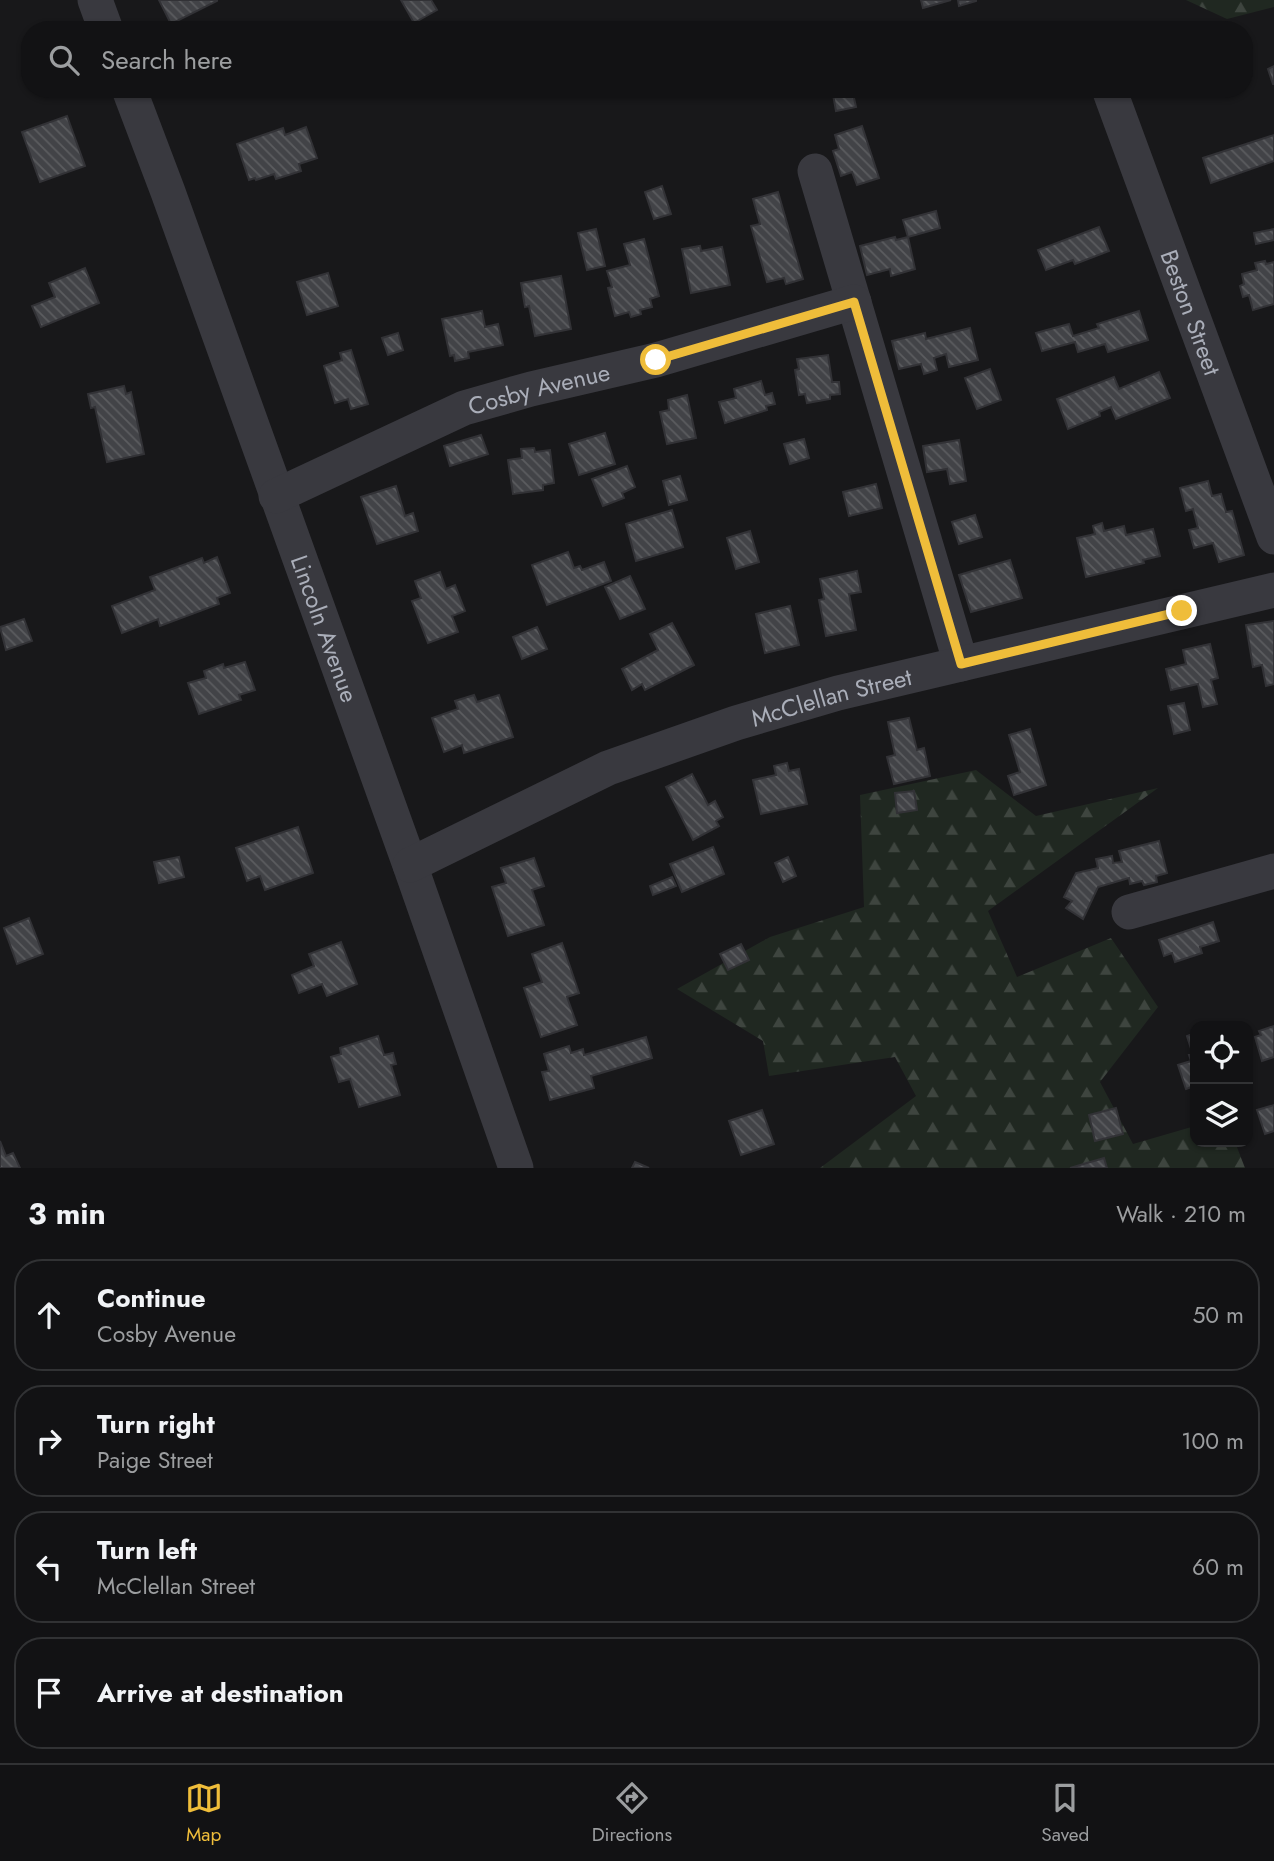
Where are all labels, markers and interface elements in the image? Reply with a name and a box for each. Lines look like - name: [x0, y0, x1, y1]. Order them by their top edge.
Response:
- search box: [21, 21, 1253, 98]
- icon: search: [45, 41, 83, 79]
- text: Search here: [101, 41, 233, 79]
- street label: Beston Street: [1152, 245, 1230, 380]
- route start: [640, 344, 671, 375]
- street label: Cosby Avenue: [464, 354, 613, 424]
- street label: Lincoln Avenue: [282, 550, 368, 707]
- route end: [1166, 595, 1197, 626]
- street label: McClellan Street: [747, 659, 915, 735]
- map controls: [1190, 1021, 1253, 1147]
- button: locate: [1190, 1021, 1253, 1084]
- button: layers: [1190, 1084, 1253, 1147]
- text: 3 min: [28, 1192, 106, 1235]
- text: Walk · 210 m: [1116, 1197, 1246, 1231]
- text: Continue: [97, 1279, 206, 1317]
- icon: ahead: [30, 1296, 68, 1334]
- text: 50 m: [1192, 1298, 1244, 1332]
- text: Cosby Avenue: [97, 1317, 236, 1351]
- text: Turn right: [97, 1405, 215, 1443]
- icon: right: [30, 1422, 68, 1460]
- text: 100 m: [1181, 1424, 1244, 1458]
- text: Paige Street: [97, 1443, 213, 1477]
- text: Turn left: [97, 1531, 197, 1569]
- icon: left: [30, 1548, 68, 1586]
- text: 60 m: [1192, 1550, 1244, 1584]
- text: McClellan Street: [97, 1569, 255, 1603]
- icon: arrive: [30, 1674, 68, 1712]
- text: Arrive at destination: [97, 1674, 344, 1712]
- tab: Map: [185, 1779, 223, 1848]
- tab: Directions: [592, 1779, 672, 1848]
- tab: Saved: [1041, 1779, 1089, 1848]

